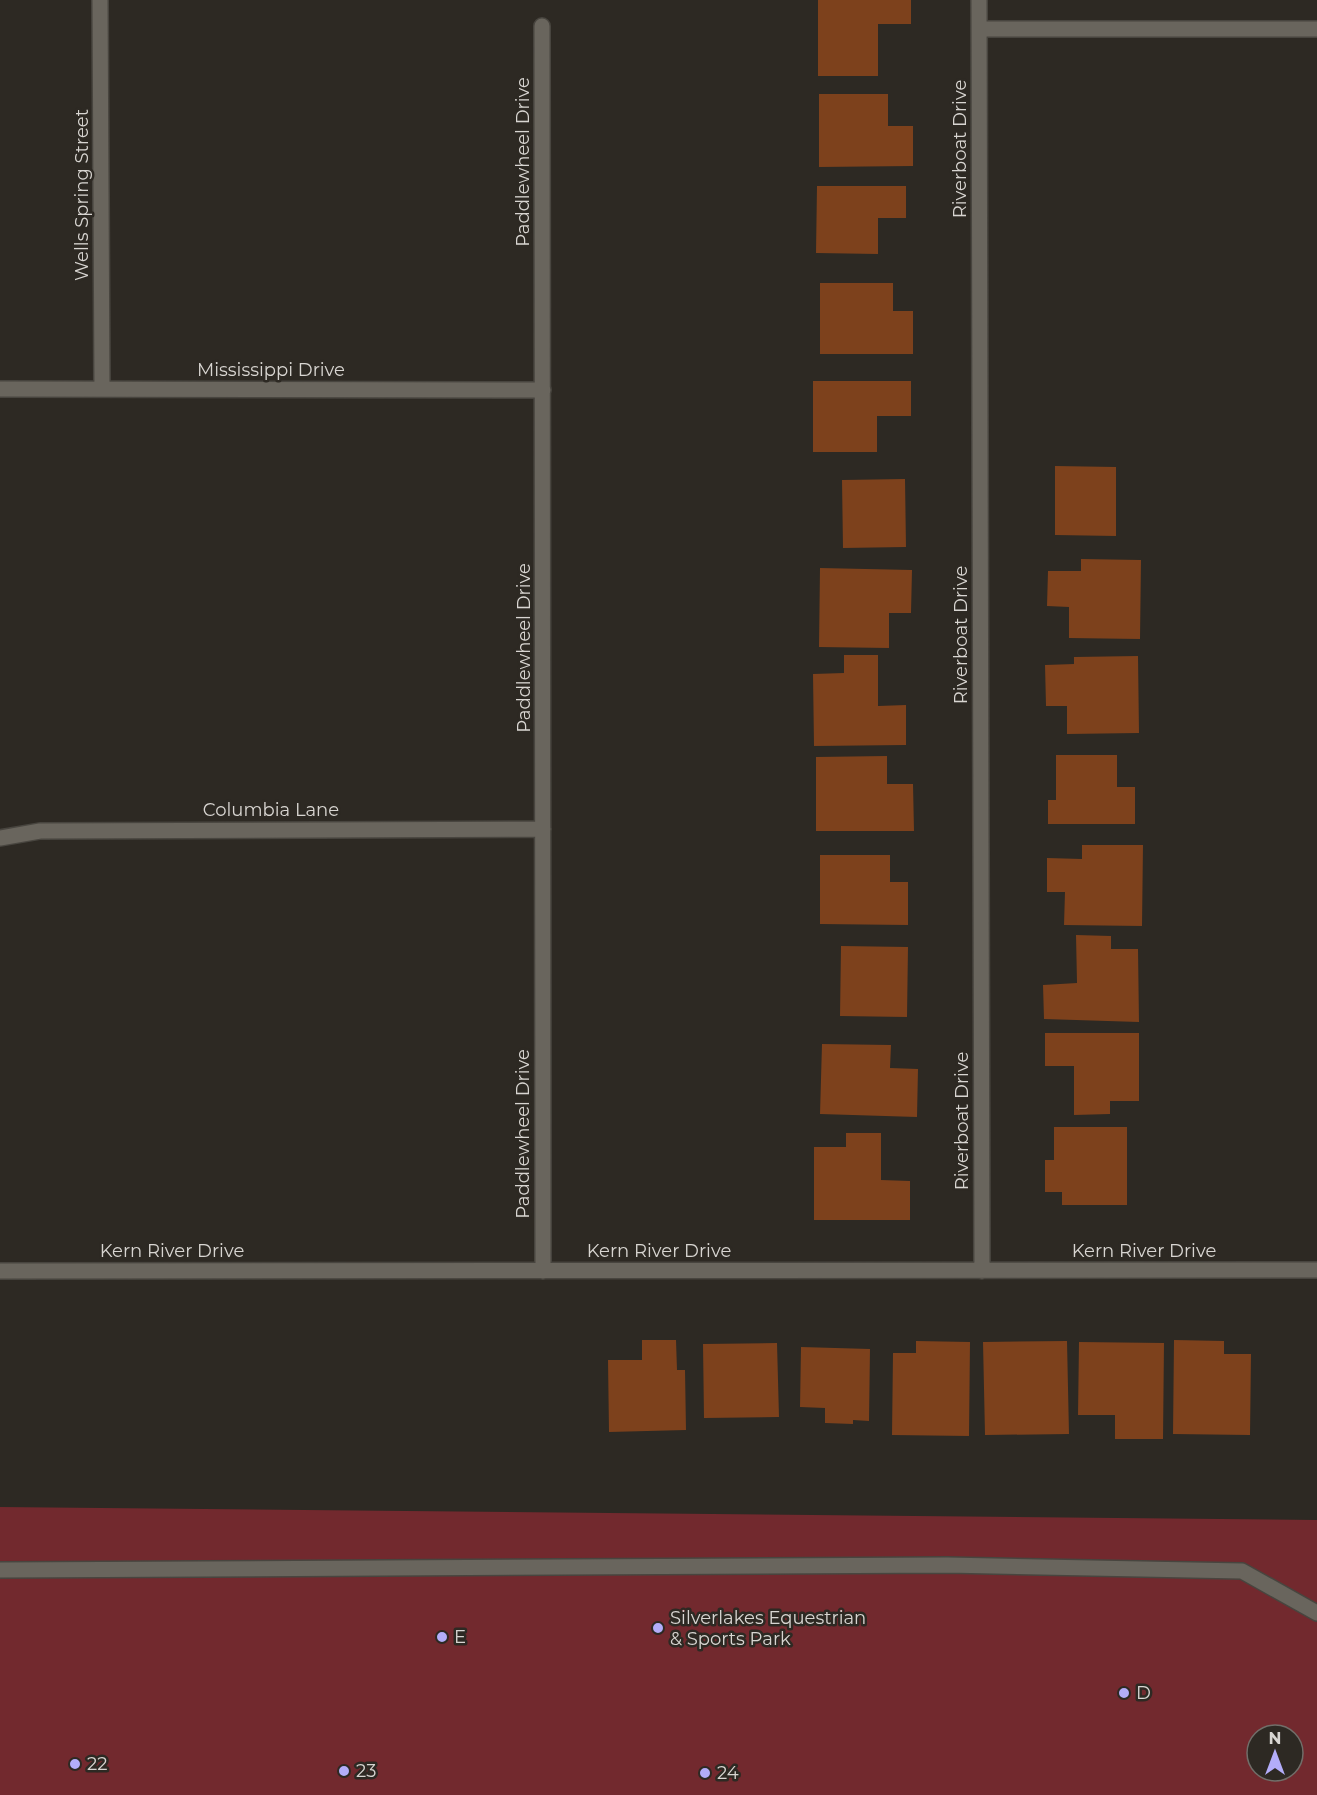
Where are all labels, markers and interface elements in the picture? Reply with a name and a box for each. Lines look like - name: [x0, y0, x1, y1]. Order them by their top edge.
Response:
- street label: Paddlewheel Drive: [512, 77, 534, 247]
- street label: Riverboat Drive: [949, 80, 971, 218]
- street label: Wells Spring Street: [71, 109, 93, 281]
- street label: Mississippi Drive: [197, 359, 345, 381]
- street label: Paddlewheel Drive: [513, 563, 535, 733]
- street label: Riverboat Drive: [950, 566, 972, 704]
- street label: Columbia Lane: [203, 799, 339, 821]
- street label: Paddlewheel Drive: [512, 1049, 534, 1219]
- street label: Riverboat Drive: [951, 1052, 973, 1190]
- street label: Kern River Drive: [100, 1240, 244, 1262]
- street label: Kern River Drive: [587, 1240, 731, 1262]
- street label: Kern River Drive: [1072, 1240, 1216, 1262]
- place label: Silverlakes Equestrian & Sports Park: [670, 1607, 866, 1650]
- marker: Silverlakes Equestrian & Sports Park: [651, 1621, 665, 1635]
- place label: E: [454, 1626, 466, 1648]
- marker: E: [435, 1630, 449, 1644]
- place label: D: [1136, 1682, 1151, 1704]
- marker: D: [1117, 1686, 1131, 1700]
- north arrow: [1245, 1723, 1305, 1783]
- text: N: [1269, 1729, 1281, 1748]
- place label: 22: [87, 1753, 107, 1775]
- marker: 22: [68, 1757, 82, 1771]
- place label: 23: [356, 1760, 376, 1782]
- place label: 24: [717, 1762, 739, 1784]
- marker: 23: [337, 1764, 351, 1778]
- marker: 24: [698, 1766, 712, 1780]

